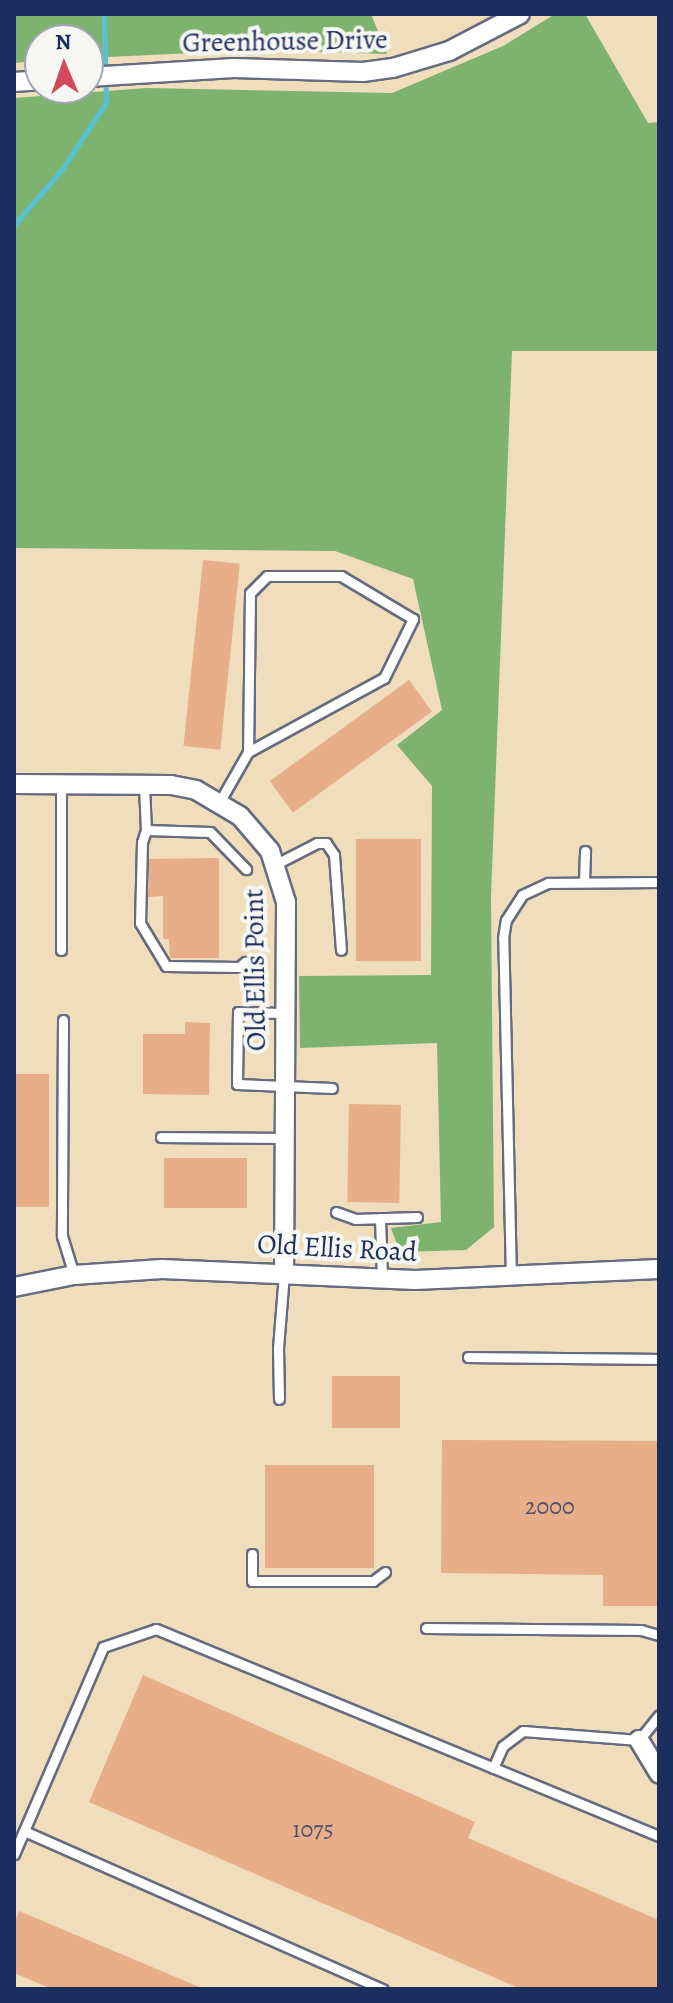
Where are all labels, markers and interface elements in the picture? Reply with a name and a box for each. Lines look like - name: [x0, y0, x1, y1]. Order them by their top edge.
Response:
- street label: Greenhouse Drive: [182, 22, 388, 60]
- north arrow: [24, 24, 104, 104]
- text: N: [55, 27, 72, 57]
- street label: Old Ellis Point: [237, 889, 273, 1051]
- street label: Old Ellis Road: [256, 1227, 418, 1269]
- house number: 2000: [525, 1493, 575, 1521]
- house number: 1075: [292, 1816, 334, 1844]

